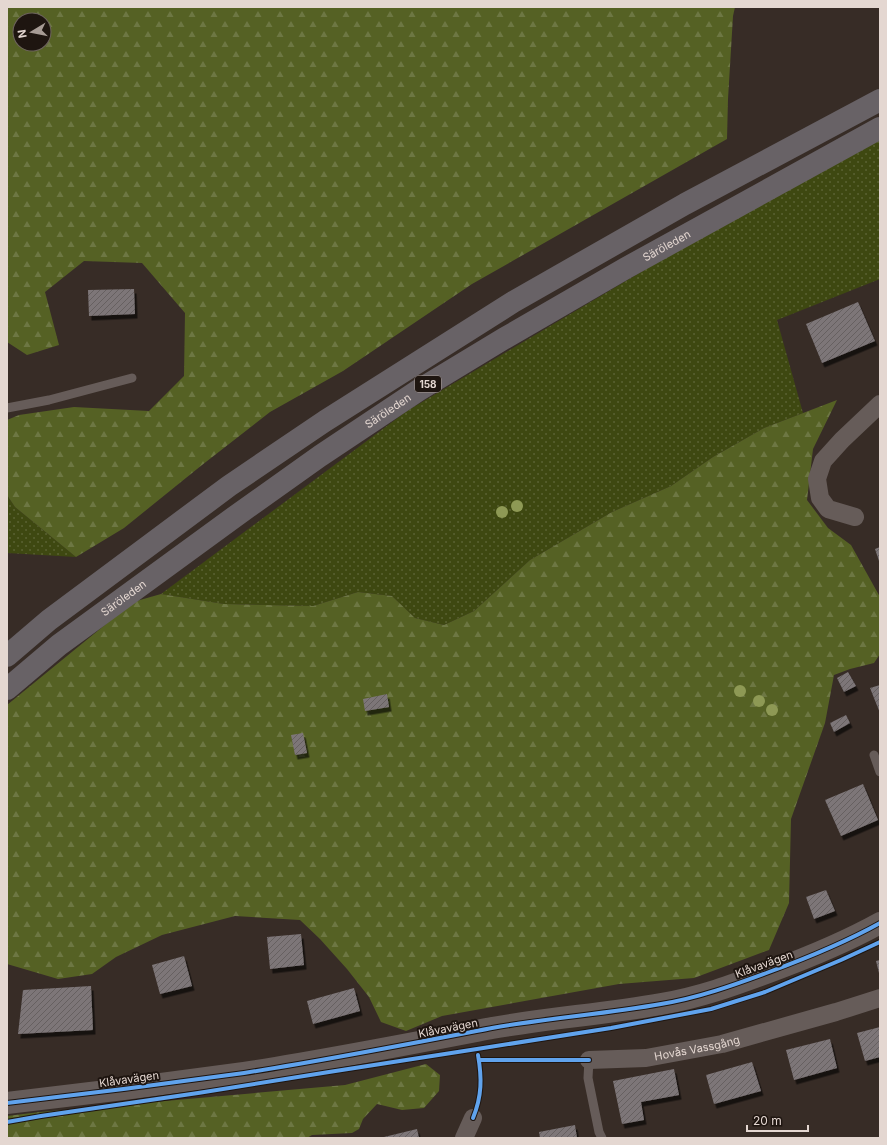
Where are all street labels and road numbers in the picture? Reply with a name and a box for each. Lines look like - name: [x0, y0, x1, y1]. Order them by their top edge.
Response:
- street label: Säröleden: [640, 227, 693, 264]
- road number: 158: [415, 376, 441, 392]
- street label: Säröleden: [362, 390, 414, 431]
- street label: Säröleden: [98, 577, 149, 619]
- street label: Klåvavägen: [733, 947, 795, 981]
- street label: Klåvavägen: [417, 1015, 479, 1041]
- street label: Hovås Vassgång: [653, 1032, 741, 1063]
- street label: Klåvavägen: [98, 1068, 160, 1090]

